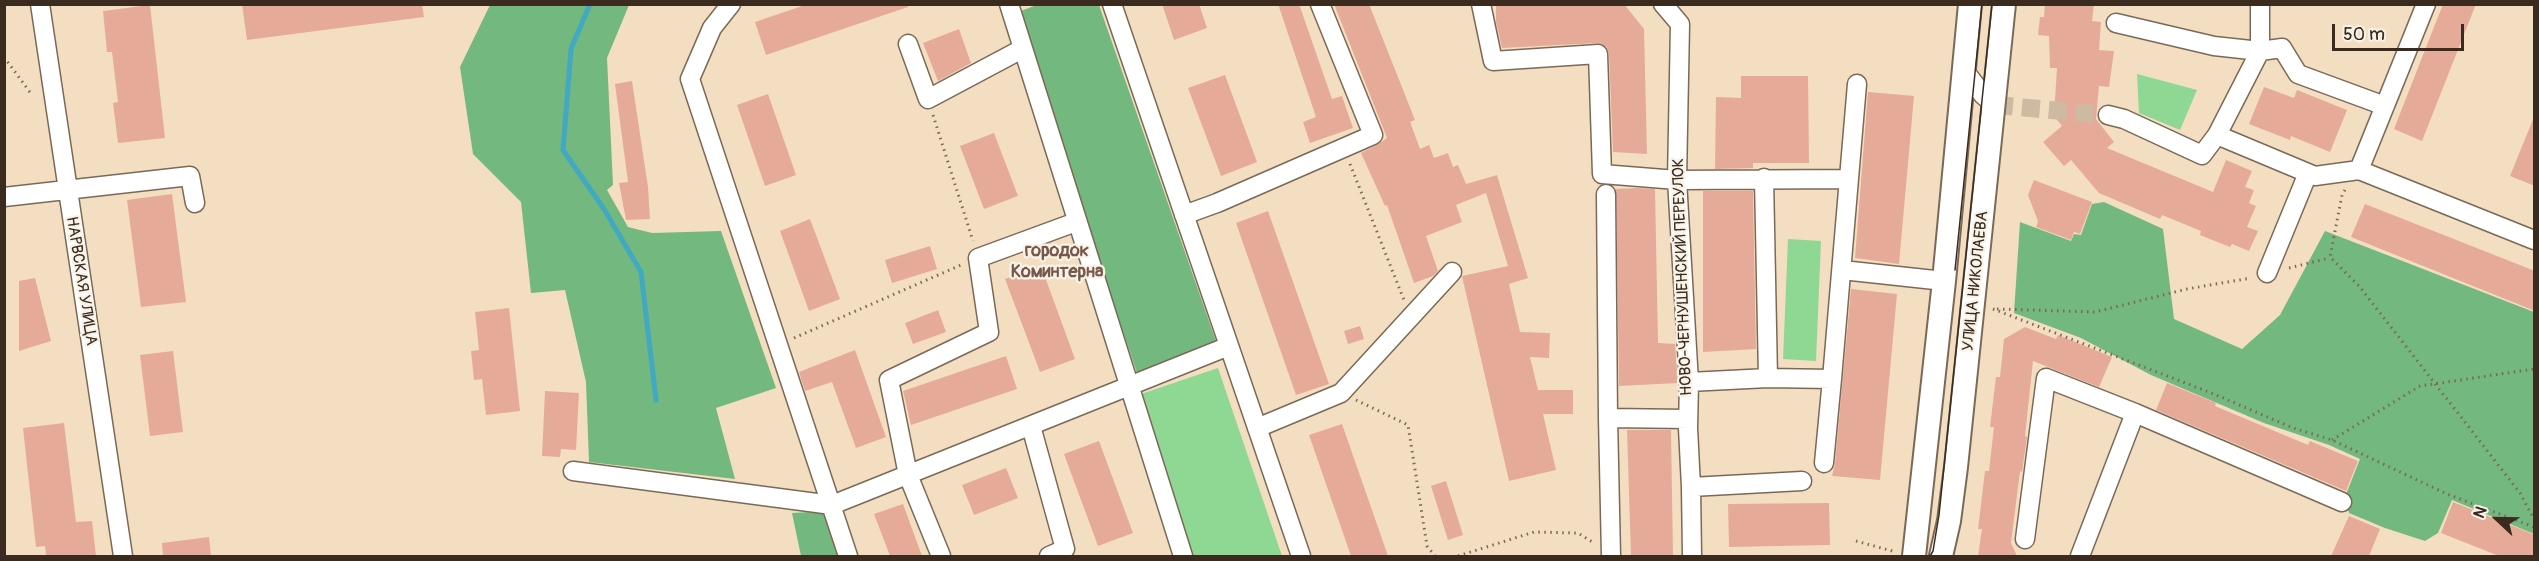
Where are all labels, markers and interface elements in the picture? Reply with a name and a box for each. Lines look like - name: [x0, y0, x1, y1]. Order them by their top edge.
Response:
- scale bar: [2335, 12, 2467, 50]
- text: 50 m: [2343, 23, 2385, 46]
- street label: НОВО-ЧЕРНУШЕНСКИЙ ПЕРЕУЛОК: [1669, 158, 1697, 396]
- street label: УЛИЦА НИКОЛАЕВА: [1959, 210, 1993, 352]
- street label: НАРВСКАЯ УЛИЦА: [61, 215, 101, 347]
- district label: городок Коминтерна: [1011, 240, 1103, 282]
- north arrow: [2467, 489, 2527, 549]
- text: N: [2469, 503, 2492, 521]

